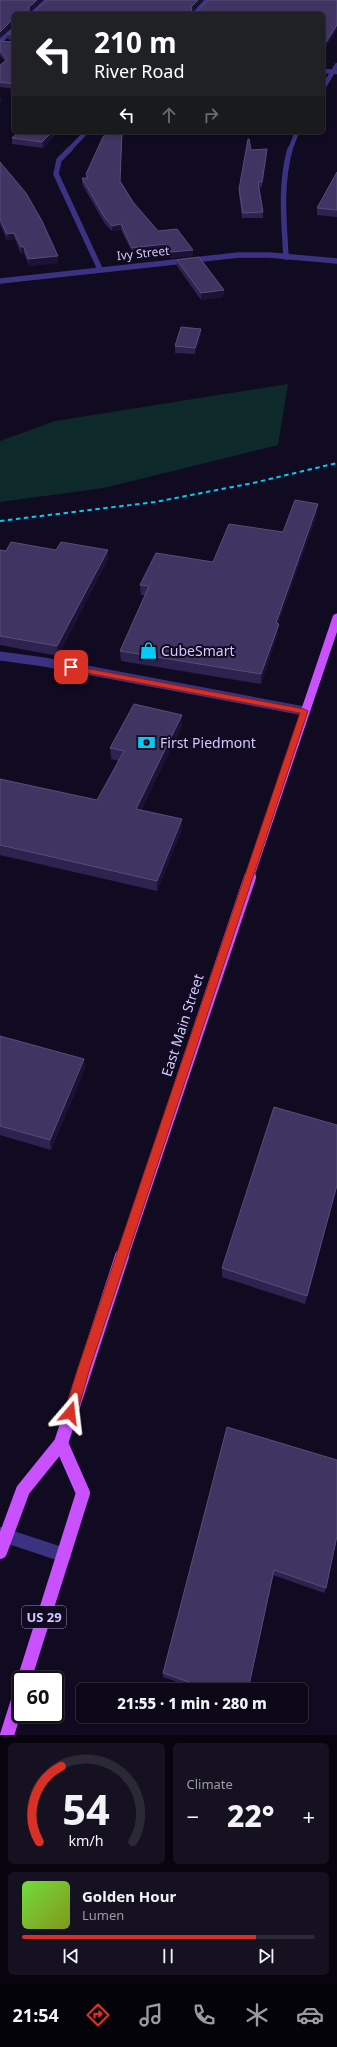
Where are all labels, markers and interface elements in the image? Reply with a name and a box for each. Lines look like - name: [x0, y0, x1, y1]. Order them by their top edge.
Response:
- text: 210 m: [94, 23, 177, 61]
- icon: left: [28, 28, 80, 80]
- text: River Road: [94, 59, 185, 83]
- icon: left: [116, 104, 138, 126]
- icon: ahead: [158, 104, 180, 126]
- icon: right: [200, 104, 222, 126]
- street label: Ivy Street: [116, 242, 171, 264]
- shop icon: CubeSmart: [138, 640, 158, 660]
- place label: CubeSmart: [161, 641, 234, 660]
- pin: [54, 650, 88, 684]
- icon: arrive: [60, 656, 82, 678]
- bank icon: First Piedmont: [137, 732, 157, 752]
- place label: First Piedmont: [160, 733, 256, 752]
- street label: East Main Street: [156, 971, 208, 1079]
- position arrow: [49, 1392, 91, 1434]
- road number: US 29: [22, 1606, 66, 1628]
- speed limit sign: 60: [12, 1671, 64, 1723]
- text: 21:55 · 1 min · 280 m: [117, 1693, 267, 1713]
- text: Climate: [187, 1775, 233, 1793]
- text: 54: [62, 1780, 110, 1836]
- text: 22°: [227, 1795, 274, 1836]
- text: −: [187, 1801, 199, 1831]
- text: +: [302, 1801, 315, 1831]
- text: km/h: [69, 1830, 104, 1849]
- text: Golden Hour: [82, 1886, 176, 1906]
- text: Lumen: [82, 1906, 124, 1924]
- icon: previous: [60, 1945, 82, 1967]
- icon: pause: [157, 1945, 179, 1967]
- icon: next: [255, 1945, 277, 1967]
- icon: directions: [84, 2001, 112, 2029]
- icon: music: [137, 2001, 165, 2029]
- icon: phone: [190, 2001, 218, 2029]
- icon: climate: [243, 2001, 271, 2029]
- icon: car: [296, 2001, 324, 2029]
- text: 21:54: [13, 2003, 59, 2027]

